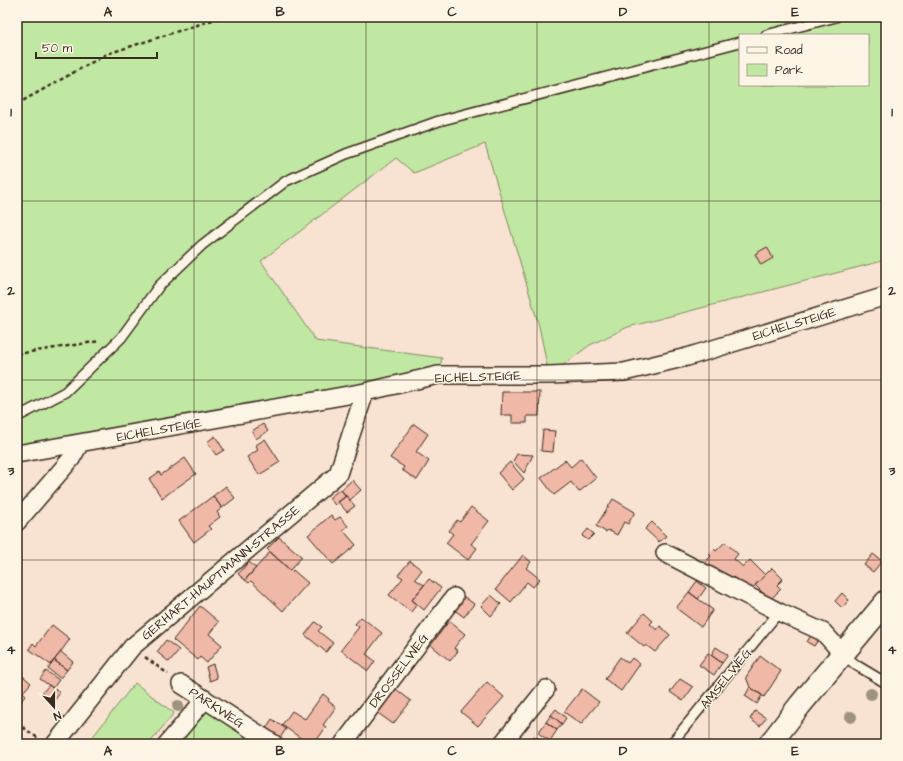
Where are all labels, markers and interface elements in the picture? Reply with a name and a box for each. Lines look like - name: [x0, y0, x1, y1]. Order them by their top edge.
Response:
- text: A: [104, 3, 113, 21]
- text: B: [275, 3, 285, 21]
- text: C: [447, 3, 457, 21]
- text: D: [619, 3, 628, 21]
- text: E: [791, 3, 799, 21]
- scale bar: [36, 34, 157, 60]
- legend: [739, 34, 869, 86]
- text: 50 m: [42, 40, 73, 57]
- text: Road: [775, 42, 803, 59]
- text: Park: [775, 62, 803, 79]
- text: 1: [10, 103, 12, 121]
- text: 1: [891, 103, 893, 121]
- text: 2: [6, 282, 15, 300]
- text: 2: [887, 282, 896, 300]
- street label: EICHELSTEIGE: [750, 303, 838, 345]
- street label: EICHELSTEIGE: [435, 366, 522, 387]
- street label: EICHELSTEIGE: [115, 414, 203, 446]
- text: 3: [7, 462, 15, 480]
- text: 3: [888, 462, 896, 480]
- street label: GERHART-HAUPTMANN-STRASSE: [138, 501, 304, 644]
- street label: DROSSELWEG: [365, 630, 433, 711]
- text: 4: [7, 641, 16, 659]
- text: 4: [888, 641, 897, 659]
- street label: AMSELWEG: [696, 645, 756, 713]
- street label: PARKWEG: [185, 683, 248, 732]
- north arrow: [34, 687, 74, 727]
- text: N: [51, 708, 63, 724]
- text: A: [104, 742, 113, 760]
- text: B: [275, 742, 285, 760]
- text: C: [447, 742, 457, 760]
- text: D: [619, 742, 628, 760]
- text: E: [791, 742, 799, 760]

